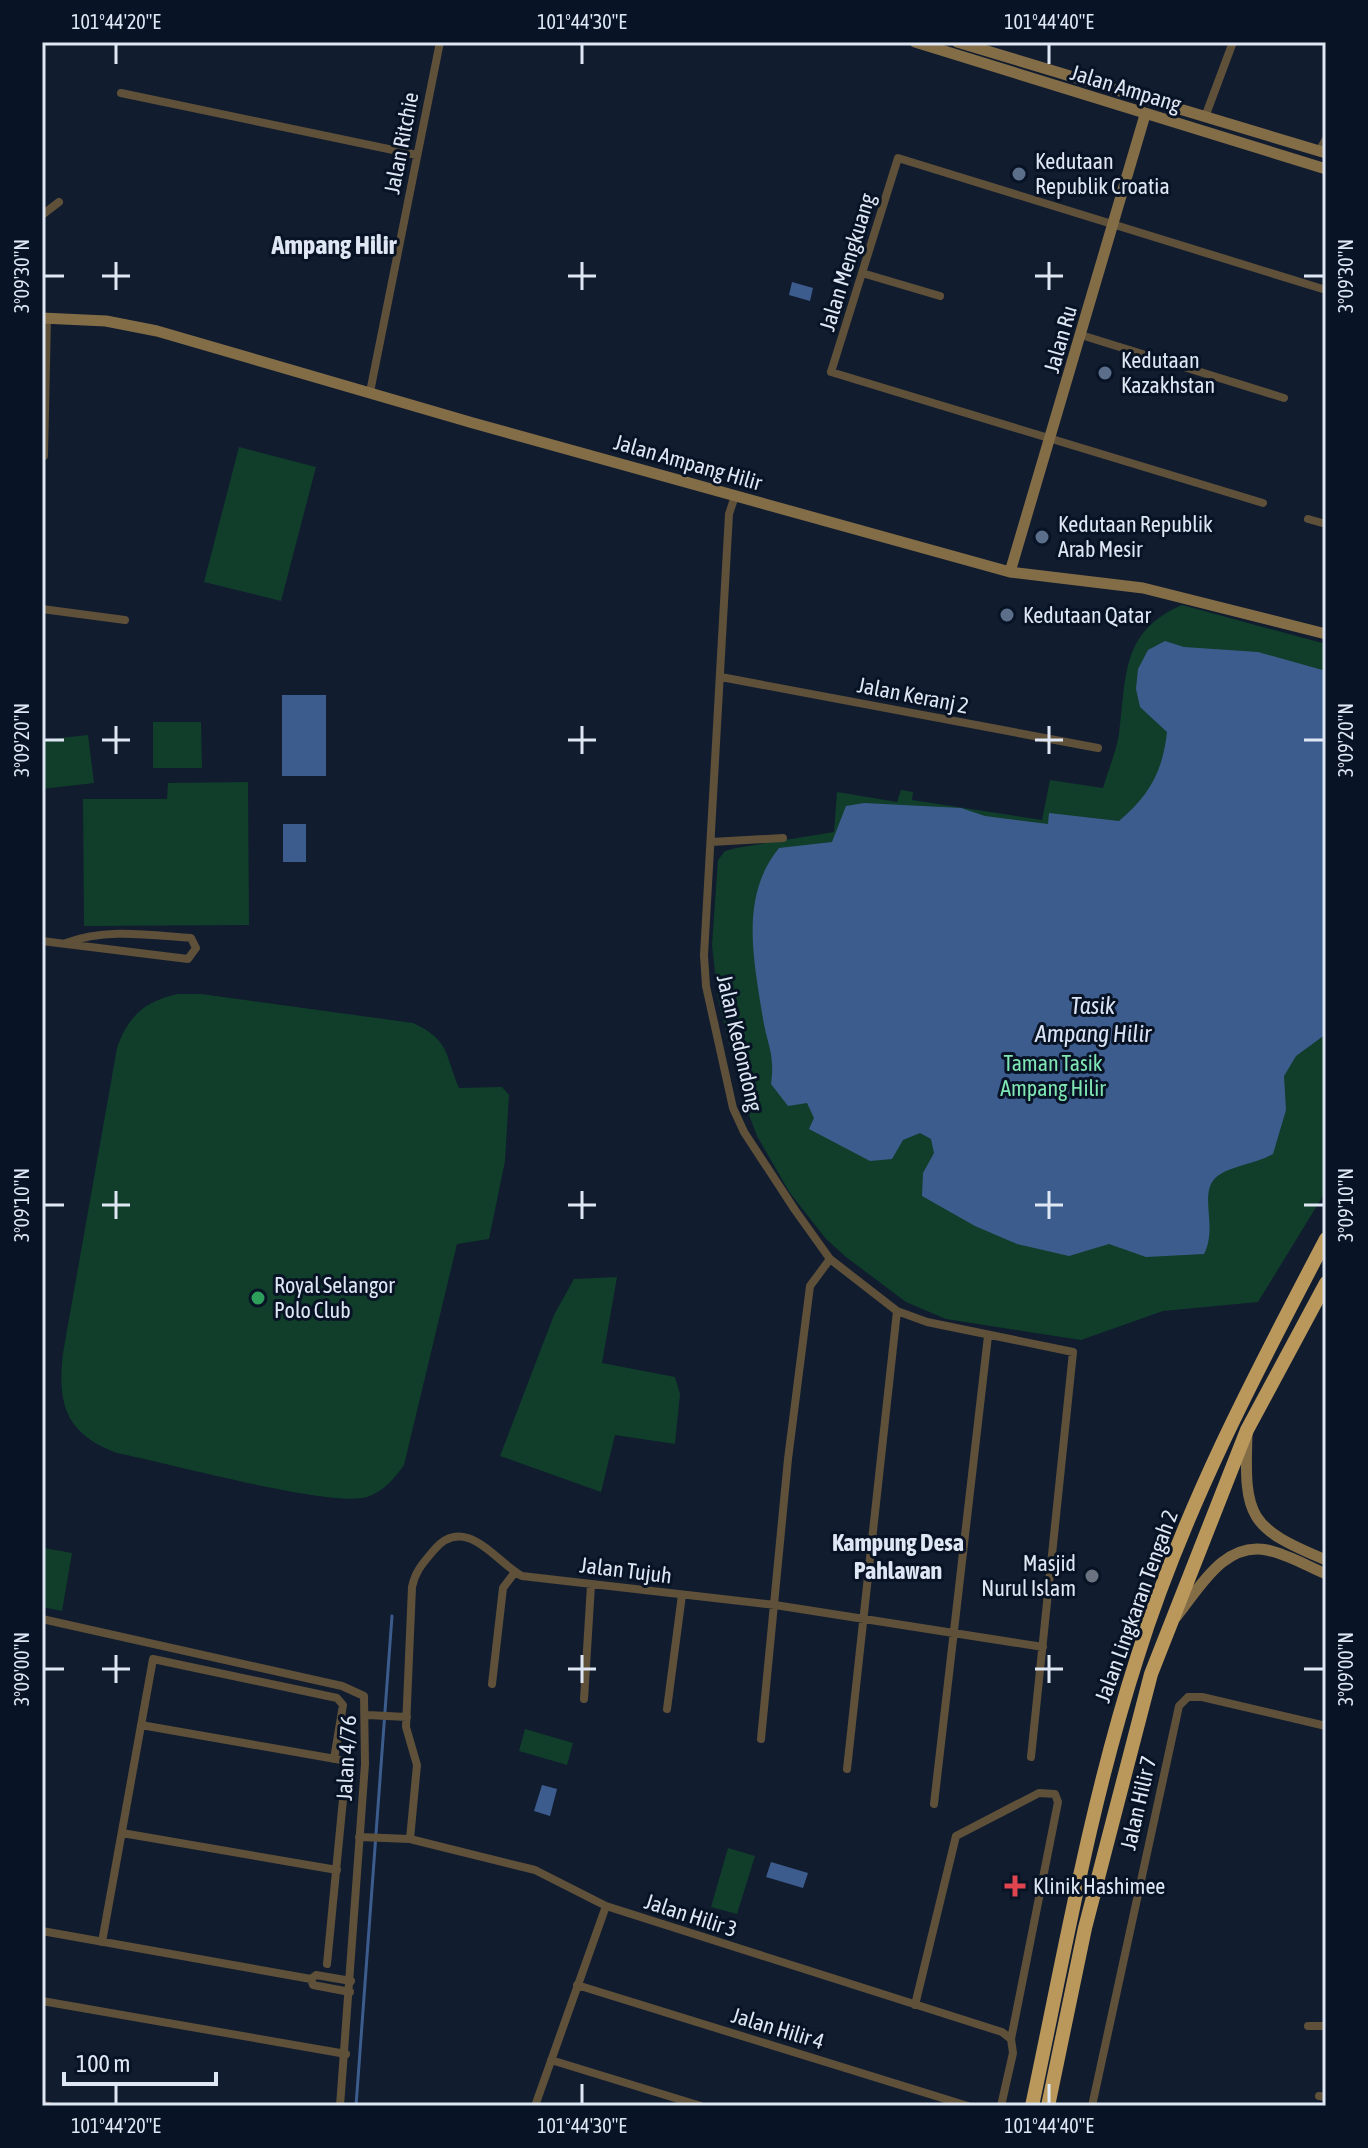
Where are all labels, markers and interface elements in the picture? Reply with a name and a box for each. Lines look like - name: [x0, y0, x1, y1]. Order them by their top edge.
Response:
- text: 101°44'20"E: [71, 10, 161, 33]
- text: 101°44'30"E: [537, 10, 627, 33]
- text: 101°44'40"E: [1004, 10, 1094, 33]
- street label: Jalan Ampang: [1067, 59, 1185, 117]
- street label: Jalan Ritchie: [378, 90, 424, 196]
- place label: Kedutaan Republik Croatia: [1035, 148, 1170, 199]
- marker: Kedutaan Republik Croatia: [1010, 165, 1028, 183]
- street label: Jalan Mengkuang: [814, 190, 880, 334]
- district label: Ampang Hilir: [271, 230, 398, 260]
- text: 3°09'30"N: [10, 239, 33, 313]
- text: 3°09'30"N: [1334, 239, 1357, 313]
- street label: Jalan Ru: [1038, 302, 1082, 376]
- place label: Kedutaan Kazakhstan: [1121, 347, 1215, 398]
- marker: Kedutaan Kazakhstan: [1096, 364, 1114, 382]
- street label: Jalan Ampang Hilir: [611, 428, 765, 496]
- place label: Kedutaan Republik Arab Mesir: [1058, 511, 1213, 562]
- marker: Kedutaan Republik Arab Mesir: [1033, 528, 1051, 546]
- place label: Kedutaan Qatar: [1023, 602, 1151, 628]
- marker: Kedutaan Qatar: [998, 606, 1016, 624]
- street label: Jalan Keranj 2: [855, 671, 971, 719]
- text: 3°09'20"N: [10, 703, 33, 777]
- text: 3°09'20"N: [1334, 703, 1357, 777]
- street label: Jalan Kedondong: [712, 972, 768, 1114]
- water label: Tasik Ampang Hilir: [1034, 992, 1152, 1047]
- park label: Taman Tasik Ampang Hilir: [1000, 1050, 1106, 1101]
- text: 3°09'10"N: [10, 1168, 33, 1242]
- text: 3°09'10"N: [1334, 1168, 1357, 1242]
- place label: Royal Selangor Polo Club: [274, 1272, 395, 1323]
- marker: Royal Selangor Polo Club: [249, 1289, 267, 1307]
- street label: Jalan Lingkaran Tengah 2: [1089, 1506, 1183, 1706]
- district label: Kampung Desa Pahlawan: [832, 1529, 964, 1584]
- place label: Masjid Nurul Islam: [981, 1550, 1076, 1601]
- street label: Jalan Tujuh: [578, 1551, 674, 1589]
- marker: Masjid Nurul Islam: [1083, 1567, 1101, 1585]
- text: 3°09'00"N: [10, 1632, 33, 1706]
- text: 3°09'00"N: [1334, 1632, 1357, 1706]
- street label: Jalan 4/76: [331, 1715, 361, 1801]
- street label: Jalan Hilir 7: [1115, 1754, 1161, 1852]
- place label: Klinik Hashimee: [1033, 1873, 1165, 1899]
- marker: Klinik Hashimee: [1004, 1875, 1026, 1897]
- street label: Jalan Hilir 3: [642, 1888, 740, 1942]
- street label: Jalan Hilir 4: [728, 2002, 828, 2054]
- scale bar: [64, 2036, 216, 2086]
- text: 100 m: [76, 2050, 130, 2077]
- text: 101°44'20"E: [71, 2114, 161, 2137]
- text: 101°44'30"E: [537, 2114, 627, 2137]
- text: 101°44'40"E: [1004, 2114, 1094, 2137]

